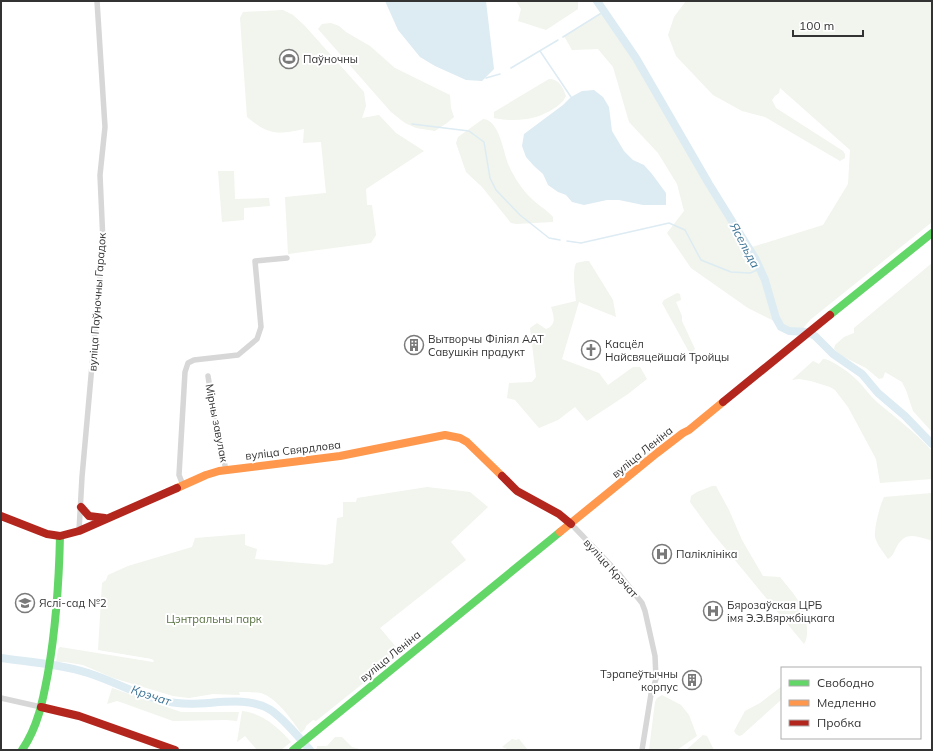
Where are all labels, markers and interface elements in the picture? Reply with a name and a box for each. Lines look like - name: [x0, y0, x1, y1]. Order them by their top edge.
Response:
- scale bar: [793, 12, 863, 38]
- text: 100 m: [799, 18, 834, 33]
- sports icon: Паўночны: [278, 48, 300, 70]
- place label: Паўночны: [303, 52, 358, 66]
- water label: Ясельда: [726, 219, 763, 270]
- street label: вуліца Паўночны Гарадок: [85, 232, 109, 372]
- place label: Вытворчы Філіял ААТ Савушкін прадукт: [428, 332, 544, 359]
- building icon: Вытворчы Філіял ААТ Савушкін прадукт: [403, 334, 425, 356]
- place label: Касцёл Найсвяцейшай Тройцы: [605, 337, 729, 364]
- church icon: Касцёл Найсвяцейшай Тройцы: [580, 339, 602, 361]
- street label: Мірны завулак: [203, 383, 231, 464]
- street label: вуліца Леніна: [609, 423, 675, 481]
- street label: вуліца Свярдлова: [244, 437, 342, 463]
- street label: вуліца Крэчат: [581, 536, 641, 600]
- hospital icon: Паліклініка: [651, 543, 673, 565]
- place label: Паліклініка: [676, 547, 737, 561]
- school or university icon: Яслі-сад №2: [14, 592, 36, 614]
- place label: Яслі-сад №2: [39, 596, 107, 610]
- place label: Бярозаўская ЦРБ імя Э.Э.Вяржбіцкага: [727, 598, 835, 625]
- hospital icon: Бярозаўская ЦРБ імя Э.Э.Вяржбіцкага: [702, 600, 724, 622]
- park label: Цэнтральны парк: [166, 612, 262, 626]
- street label: вуліца Леніна: [357, 627, 423, 685]
- place label: Тэрапеўтычны корпус: [600, 667, 678, 694]
- legend: [781, 667, 921, 739]
- building icon: Тэрапеўтычны корпус: [681, 669, 703, 691]
- text: Свободно: [817, 675, 874, 690]
- water label: Крэчат: [129, 682, 173, 709]
- text: Медленно: [817, 695, 876, 710]
- text: Пробка: [817, 715, 861, 730]

